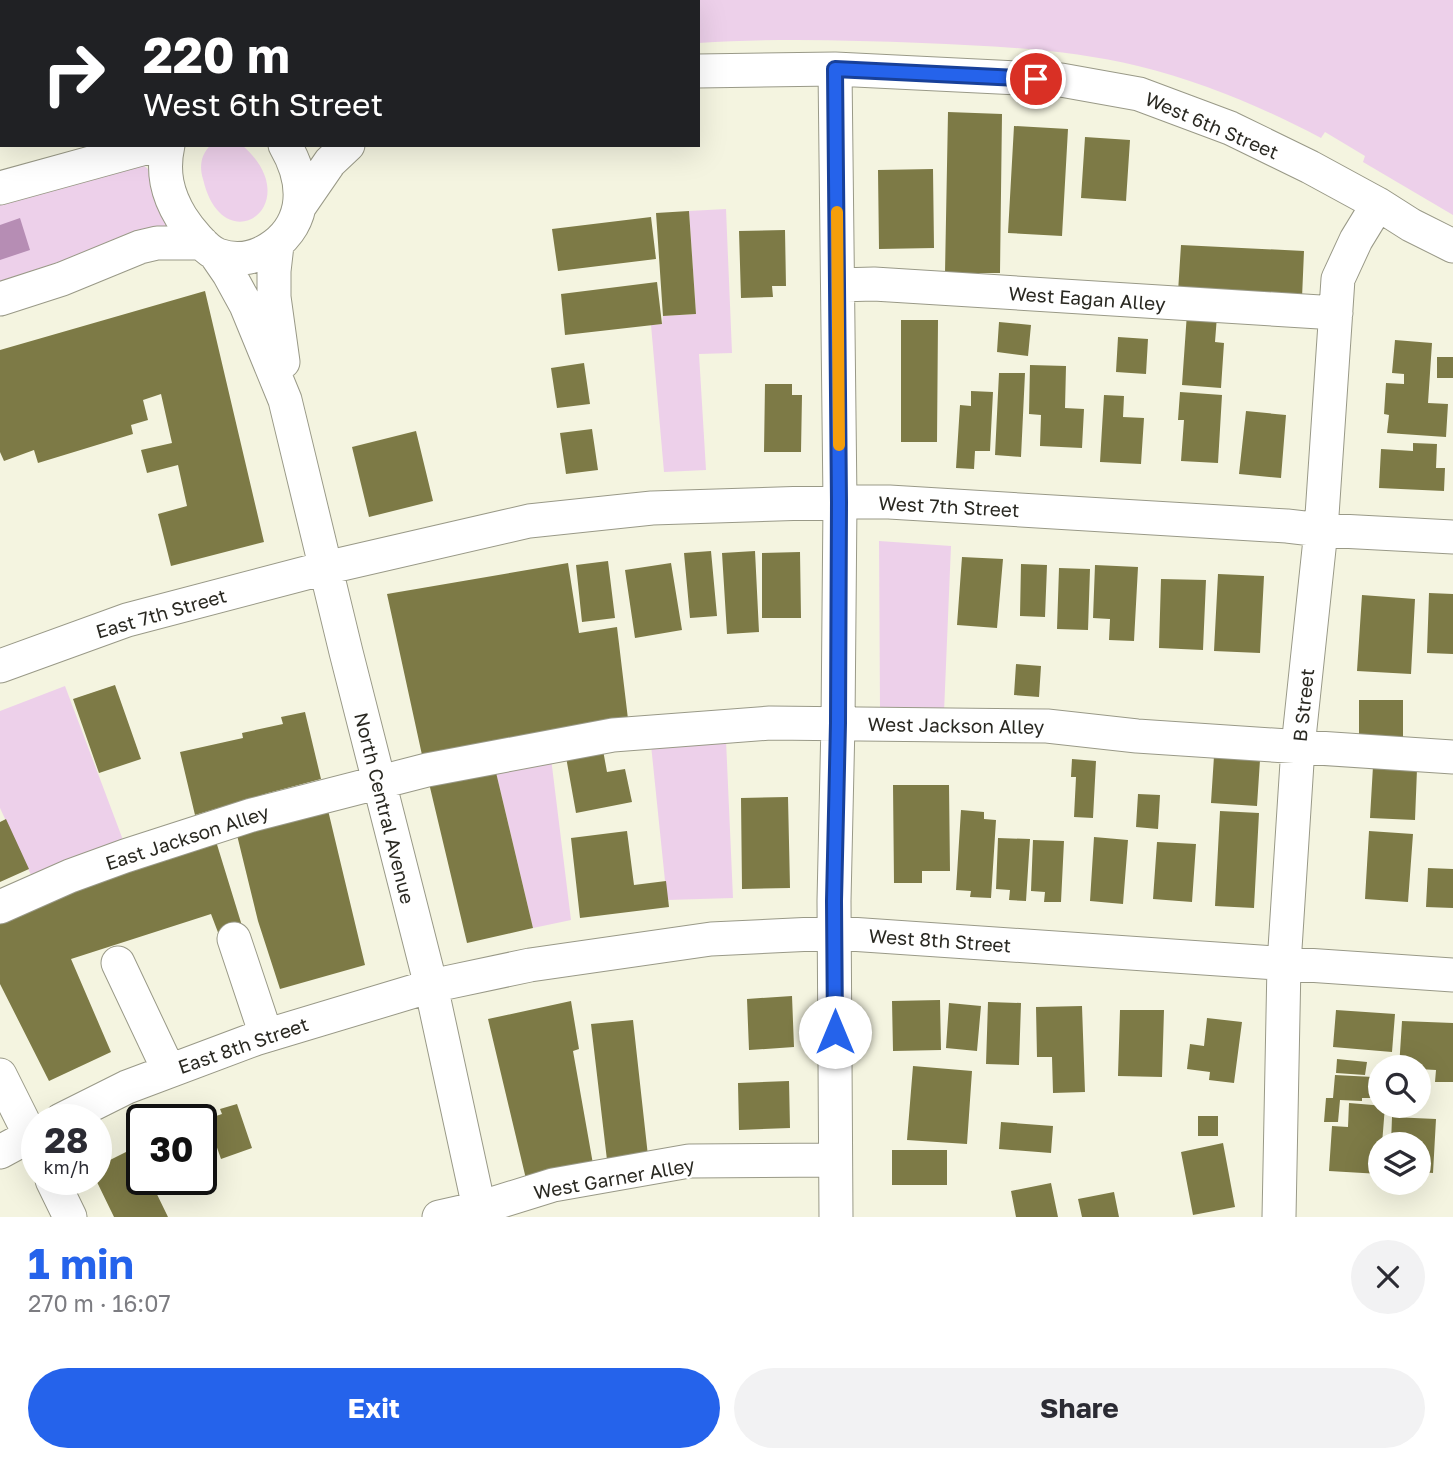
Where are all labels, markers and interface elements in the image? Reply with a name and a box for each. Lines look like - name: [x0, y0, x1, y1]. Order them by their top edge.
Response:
- text: 220 m: [143, 25, 290, 84]
- icon: right: [28, 28, 119, 119]
- pin: [1006, 49, 1066, 109]
- icon: arrive: [1017, 60, 1055, 98]
- text: West 6th Street: [143, 85, 383, 123]
- street label: West 6th Street: [1142, 87, 1282, 163]
- street label: West Eagan Alley: [1008, 281, 1167, 315]
- street label: West 7th Street: [878, 491, 1020, 521]
- street label: East 7th Street: [93, 583, 229, 643]
- street label: B Street: [1288, 667, 1318, 743]
- street label: North Central Avenue: [350, 710, 420, 906]
- street label: West Jackson Alley: [867, 712, 1045, 738]
- street label: East Jackson Alley: [102, 800, 272, 874]
- street label: West 8th Street: [868, 924, 1012, 956]
- position arrow: [798, 995, 872, 1069]
- street label: East 8th Street: [175, 1012, 311, 1078]
- map controls: [1368, 1055, 1431, 1195]
- button: search: [1368, 1055, 1431, 1118]
- speed limit sign: 30: [126, 1104, 217, 1195]
- text: 28: [45, 1119, 88, 1161]
- button: layers: [1368, 1132, 1431, 1195]
- street label: West Garner Alley: [532, 1152, 697, 1203]
- text: km/h: [44, 1156, 89, 1178]
- text: 1 min: [28, 1238, 134, 1288]
- button: close: [1351, 1240, 1425, 1314]
- text: 270 m · 16:07: [28, 1289, 171, 1317]
- button: Exit: [28, 1368, 720, 1448]
- button: Share: [734, 1368, 1425, 1448]

